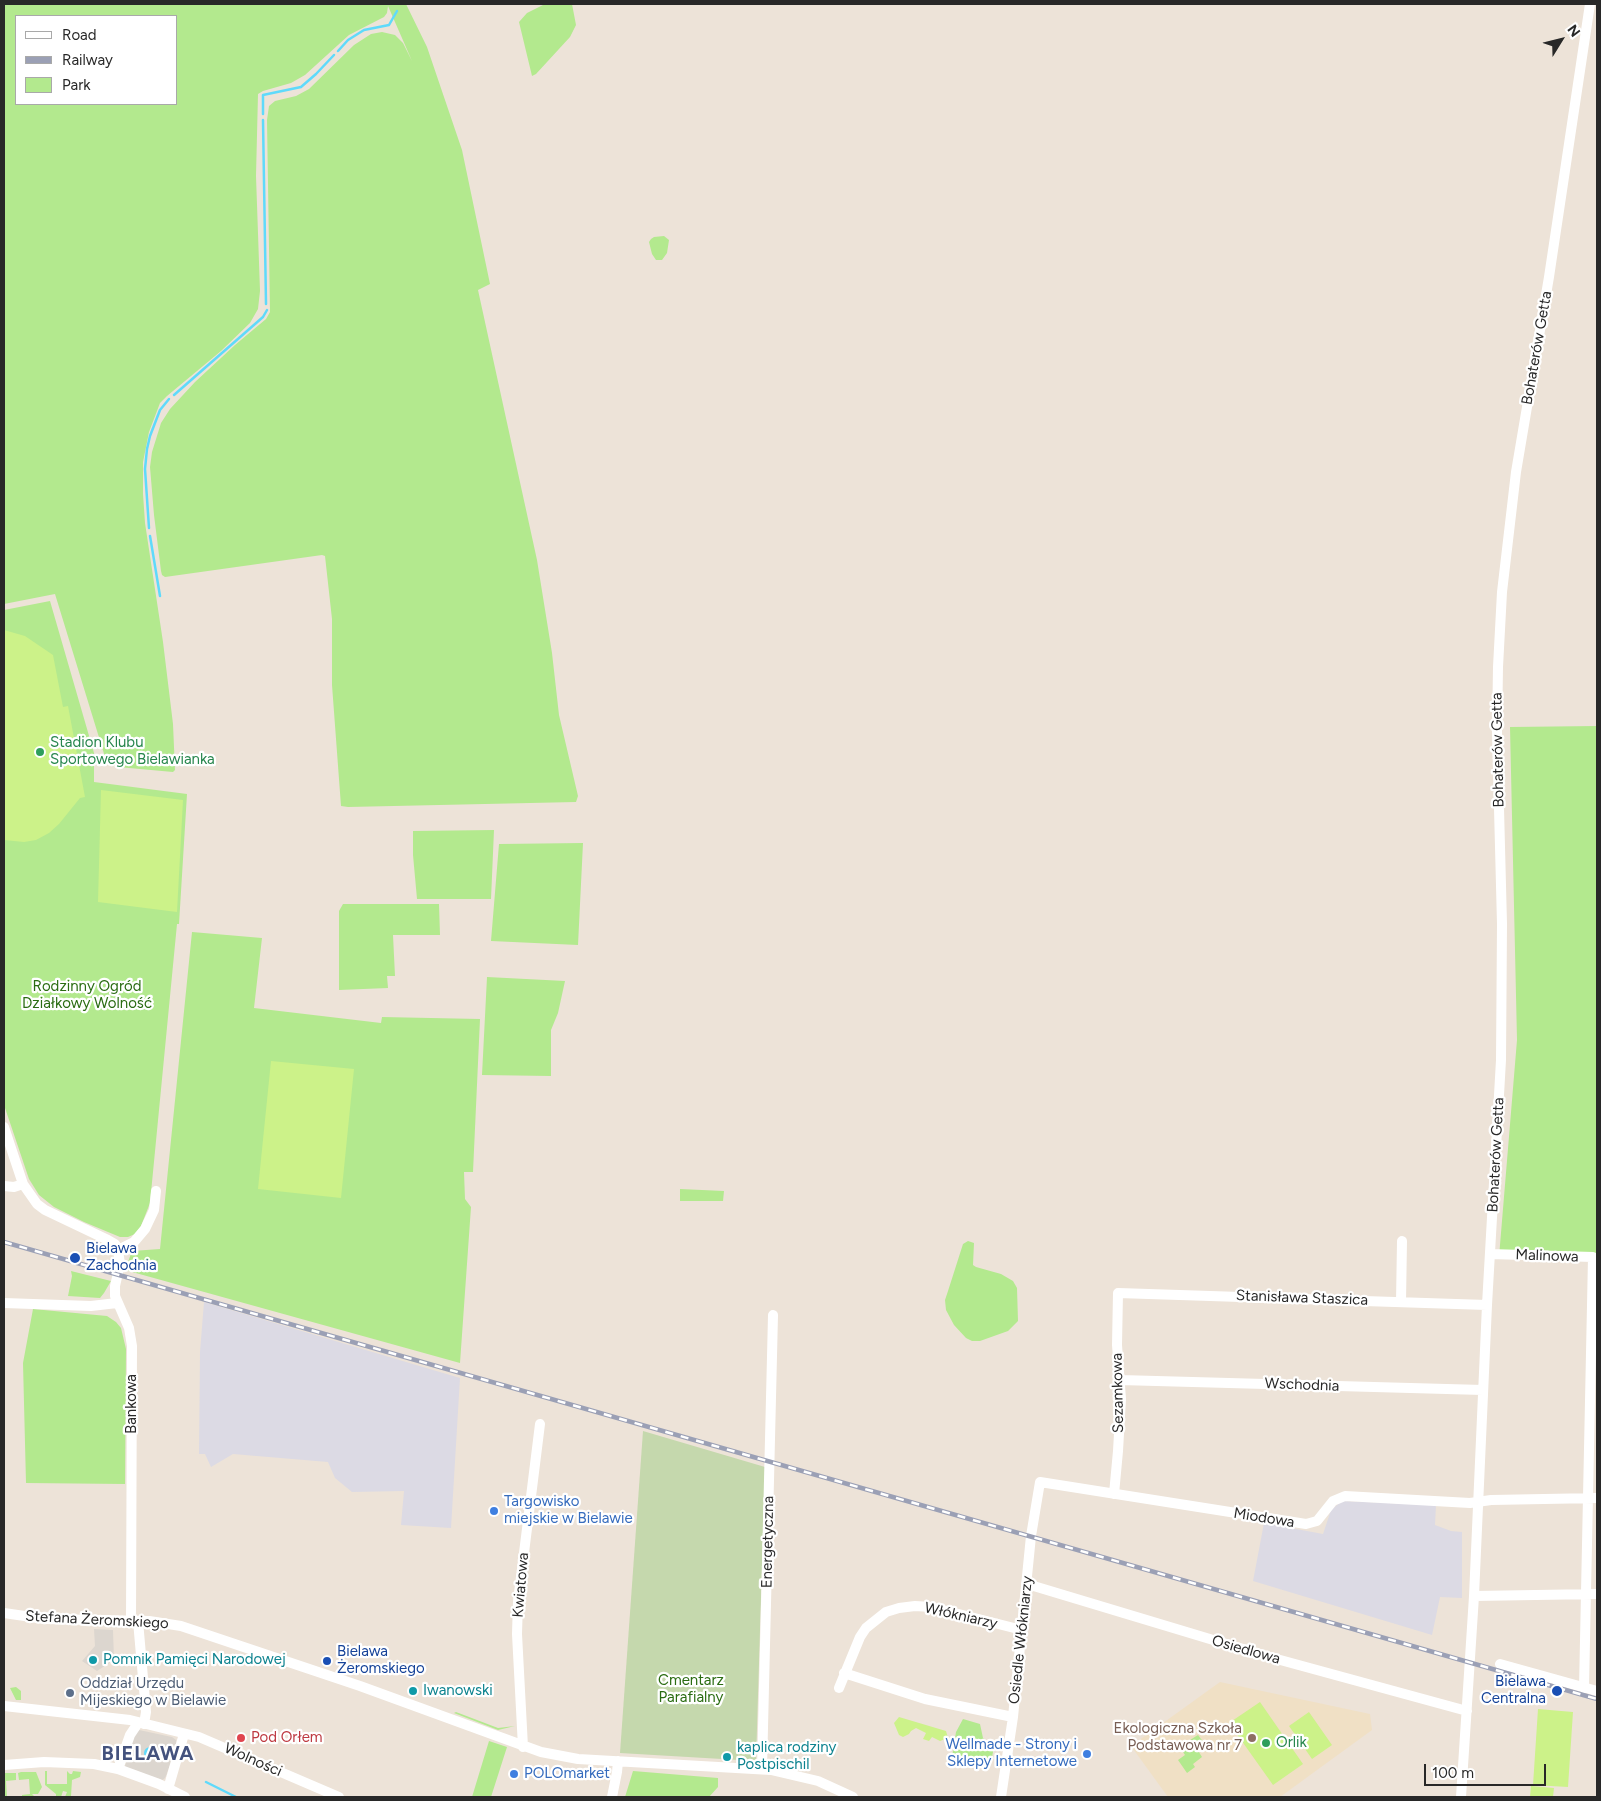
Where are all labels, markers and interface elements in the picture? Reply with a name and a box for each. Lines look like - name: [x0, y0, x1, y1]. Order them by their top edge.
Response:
- legend: [15, 15, 178, 105]
- north arrow: [1536, 15, 1586, 65]
- text: N: [1563, 22, 1584, 40]
- text: Road: [62, 26, 97, 44]
- text: Railway: [62, 51, 113, 69]
- text: Park: [62, 76, 91, 94]
- street label: Bohaterów Getta: [1518, 290, 1556, 406]
- street label: Bohaterów Getta: [1488, 692, 1508, 808]
- place label: Stadion Klubu Sportowego Bielawianka: [50, 734, 215, 769]
- marker: Stadion Klubu Sportowego Bielawianka: [34, 746, 46, 758]
- park label: Rodzinny Ogród Działkowy Wolność: [22, 978, 152, 1013]
- street label: Bohaterów Getta: [1484, 1097, 1508, 1213]
- place label: Bielawa Zachodnia: [86, 1240, 157, 1275]
- street label: Malinowa: [1515, 1246, 1579, 1266]
- marker: Bielawa Zachodnia: [68, 1251, 82, 1265]
- street label: Stanisława Staszica: [1236, 1287, 1368, 1309]
- street label: Sezamkowa: [1108, 1353, 1128, 1433]
- street label: Bankowa: [123, 1374, 141, 1434]
- street label: Wschodnia: [1264, 1375, 1340, 1395]
- place label: Targowisko miejskie w Bielawie: [504, 1493, 633, 1528]
- street label: Energetyczna: [758, 1496, 778, 1588]
- street label: Miodowa: [1232, 1504, 1296, 1532]
- marker: Targowisko miejskie w Bielawie: [488, 1505, 500, 1517]
- street label: Kwiatowa: [509, 1552, 533, 1618]
- street label: Osiedle Włókniarzy: [1005, 1575, 1037, 1705]
- street label: Włókniarzy: [923, 1599, 999, 1633]
- street label: Stefana Żeromskiego: [25, 1607, 169, 1633]
- street label: Osiedlowa: [1210, 1632, 1282, 1668]
- place label: Bielawa Żeromskiego: [337, 1643, 425, 1678]
- place label: Pomnik Pamięci Narodowej: [103, 1651, 286, 1669]
- marker: Pomnik Pamięci Narodowej: [87, 1654, 99, 1666]
- marker: Bielawa Żeromskiego: [321, 1655, 333, 1667]
- park label: Cmentarz Parafialny: [658, 1672, 724, 1707]
- place label: Bielawa Centralna: [1481, 1673, 1546, 1708]
- place label: Oddział Urzędu Mijeskiego w Bielawie: [80, 1675, 226, 1710]
- place label: Iwanowski: [423, 1682, 493, 1700]
- marker: Bielawa Centralna: [1550, 1684, 1564, 1698]
- marker: Iwanowski: [407, 1685, 419, 1697]
- marker: Oddział Urzędu Mijeskiego w Bielawie: [64, 1687, 76, 1699]
- place label: Ekologiczna Szkoła Podstawowa nr 7: [1114, 1720, 1242, 1755]
- place label: Pod Orłem: [251, 1729, 323, 1747]
- marker: Pod Orłem: [235, 1732, 247, 1744]
- marker: Ekologiczna Szkoła Podstawowa nr 7: [1246, 1732, 1258, 1744]
- place label: Orlik: [1276, 1734, 1307, 1752]
- place label: Wellmade - Strony i Sklepy Internetowe: [945, 1736, 1077, 1771]
- marker: Orlik: [1260, 1737, 1272, 1749]
- street label: Wolności: [221, 1739, 285, 1781]
- place label: kaplica rodziny Postpischil: [737, 1739, 836, 1774]
- district label: BIELAWA: [101, 1742, 195, 1766]
- marker: Wellmade - Strony i Sklepy Internetowe: [1081, 1748, 1093, 1760]
- marker: kaplica rodziny Postpischil: [721, 1751, 733, 1763]
- scale bar: [1426, 1754, 1548, 1786]
- text: 100 m: [1432, 1764, 1474, 1782]
- place label: POLOmarket: [524, 1765, 610, 1783]
- marker: POLOmarket: [508, 1768, 520, 1780]

